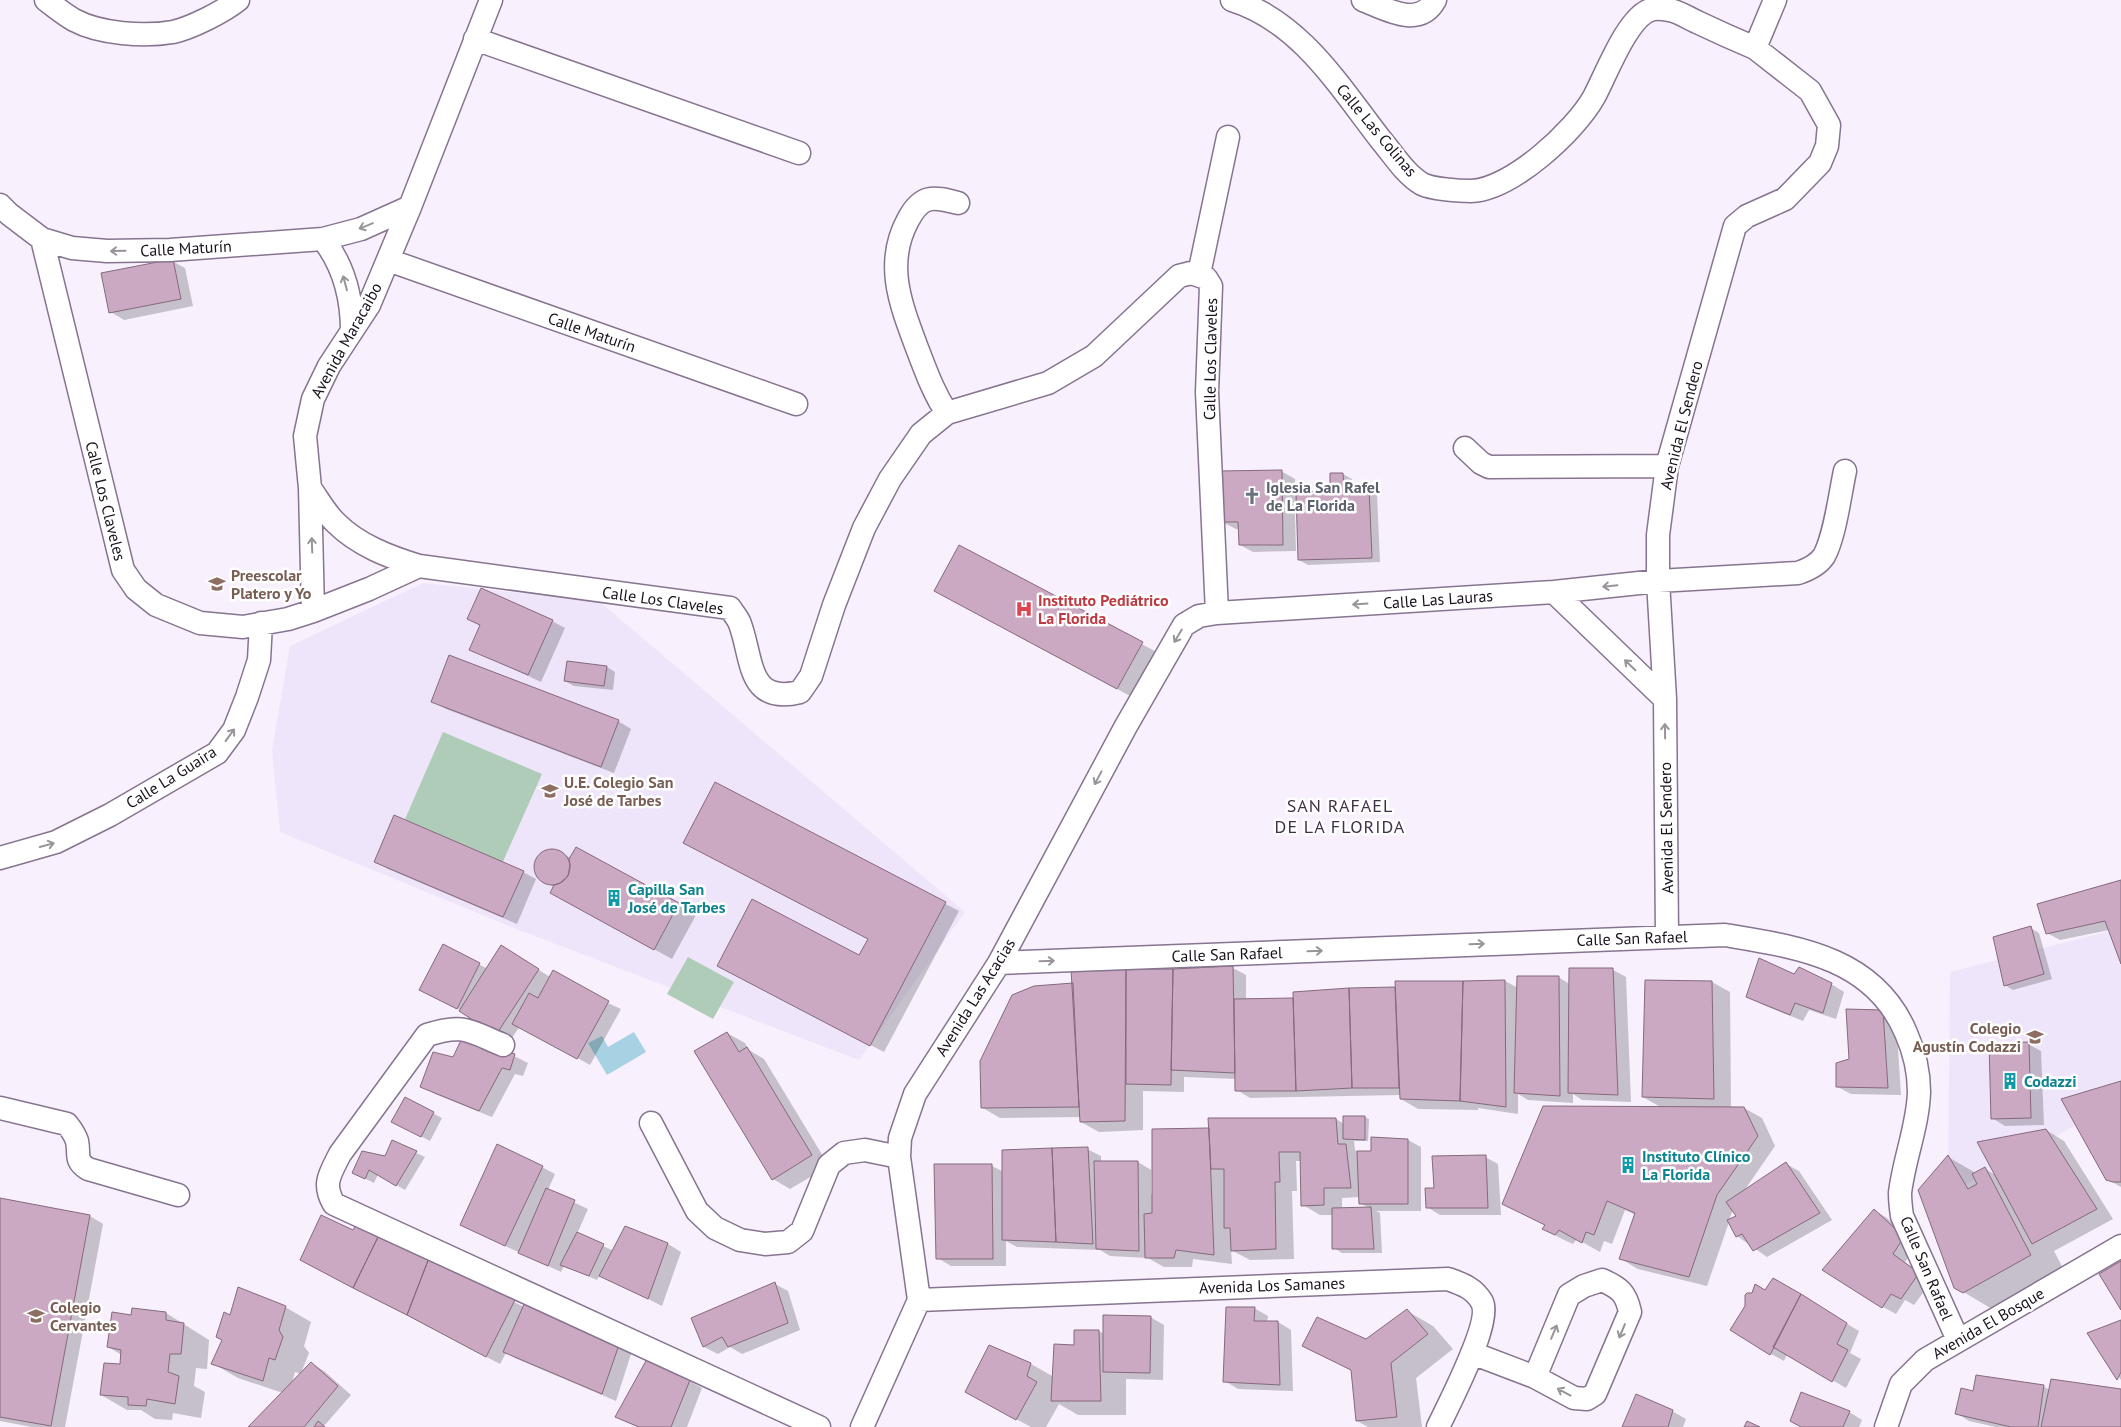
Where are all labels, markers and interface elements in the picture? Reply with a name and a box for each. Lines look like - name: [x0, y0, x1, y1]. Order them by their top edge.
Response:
- street label: Calle Las Colinas: [1332, 80, 1422, 181]
- one-way arrow: [358, 223, 373, 232]
- street label: Calle Maturín: [140, 236, 232, 260]
- one-way arrow: [110, 246, 126, 256]
- one-way arrow: [340, 275, 350, 291]
- street label: Avenida Maracaibo: [306, 279, 386, 401]
- street label: Calle Los Claveles: [1199, 297, 1221, 420]
- street label: Calle Maturín: [545, 308, 639, 356]
- street label: Avenida El Sendero: [1655, 359, 1707, 491]
- street label: Calle Los Claveles: [81, 439, 131, 563]
- place label: Iglesia San Rafel de La Florida: [1266, 477, 1380, 515]
- church icon: Iglesia San Rafel de La Florida: [1242, 486, 1262, 506]
- one-way arrow: [307, 537, 316, 553]
- place label: Preescolar Platero y Yo: [231, 565, 312, 603]
- school or university icon: Preescolar Platero y Yo: [207, 574, 227, 594]
- one-way arrow: [1602, 581, 1618, 591]
- street label: Calle Los Claveles: [601, 582, 725, 618]
- street label: Calle Las Lauras: [1382, 585, 1494, 613]
- place label: Instituto Pediátrico La Florida: [1038, 590, 1169, 628]
- hospital icon: Instituto Pediátrico La Florida: [1014, 599, 1034, 619]
- one-way arrow: [1353, 599, 1369, 609]
- one-way arrow: [1172, 629, 1182, 643]
- one-way arrow: [1624, 659, 1636, 671]
- one-way arrow: [1660, 723, 1670, 739]
- one-way arrow: [224, 729, 235, 743]
- street label: Calle La Guaira: [122, 741, 220, 813]
- street label: Avenida El Sendero: [1655, 762, 1677, 894]
- one-way arrow: [1093, 770, 1102, 785]
- place label: U.E. Colegio San José de Tarbes: [563, 772, 673, 810]
- school or university icon: U.E. Colegio San José de Tarbes: [540, 781, 560, 801]
- district label: SAN RAFAEL DE LA FLORIDA: [1275, 794, 1405, 838]
- one-way arrow: [39, 839, 55, 849]
- place label: Capilla San José de Tarbes: [627, 879, 726, 917]
- building icon: Capilla San José de Tarbes: [604, 888, 624, 908]
- street label: Calle San Rafael: [1576, 926, 1688, 950]
- street label: Avenida Las Acacias: [931, 934, 1019, 1060]
- one-way arrow: [1469, 940, 1485, 949]
- street label: Calle San Rafael: [1171, 942, 1283, 966]
- one-way arrow: [1307, 946, 1323, 955]
- one-way arrow: [1039, 957, 1055, 966]
- place label: Colegio Agustín Codazzi: [1913, 1018, 2021, 1056]
- school or university icon: Colegio Agustín Codazzi: [2025, 1027, 2045, 1047]
- building icon: Codazzi: [2000, 1071, 2020, 1091]
- place label: Codazzi: [2024, 1071, 2076, 1091]
- place label: Instituto Clínico La Florida: [1642, 1146, 1751, 1184]
- building icon: Instituto Clínico La Florida: [1618, 1155, 1638, 1175]
- street label: Calle San Rafael: [1896, 1213, 1958, 1323]
- street label: Avenida Los Samanes: [1199, 1272, 1346, 1298]
- street label: Avenida El Bosque: [1929, 1283, 2047, 1363]
- place label: Colegio Cervantes: [50, 1297, 117, 1335]
- school or university icon: Colegio Cervantes: [26, 1306, 46, 1326]
- one-way arrow: [1617, 1323, 1627, 1338]
- one-way arrow: [1549, 1325, 1559, 1340]
- one-way arrow: [1557, 1387, 1572, 1397]

